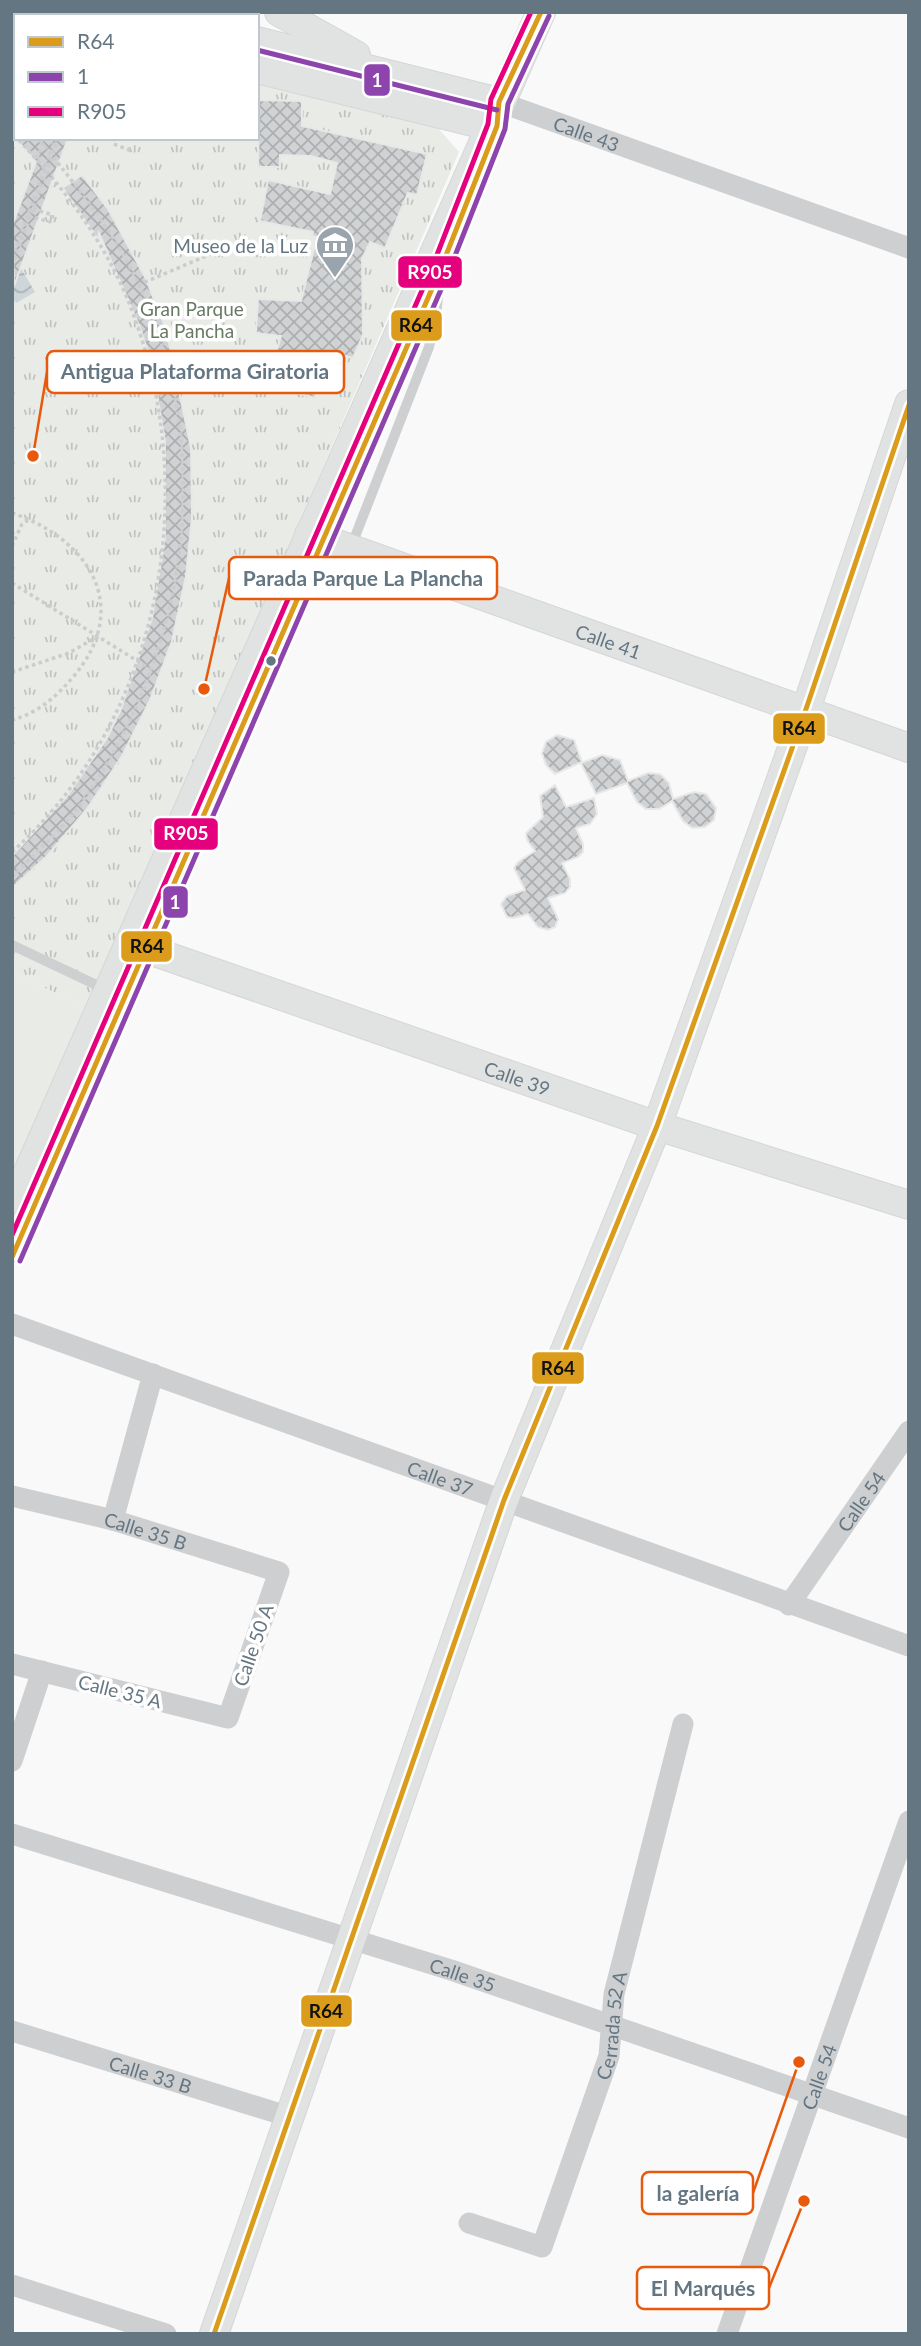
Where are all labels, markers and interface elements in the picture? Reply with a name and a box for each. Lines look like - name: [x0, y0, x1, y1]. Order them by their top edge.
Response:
- legend: [14, 14, 259, 140]
- text: R64: [77, 28, 115, 53]
- text: 1: [77, 63, 89, 88]
- line badge: 1: [363, 63, 391, 97]
- text: 1: [371, 68, 383, 91]
- text: R905: [77, 98, 127, 123]
- street label: Calle 43: [551, 111, 623, 155]
- museum icon: Museo de la Luz: [314, 224, 356, 279]
- place label: Museo de la Luz: [173, 234, 308, 257]
- line badge: R905: [397, 255, 463, 289]
- text: R905: [407, 260, 453, 283]
- park label: Gran Parque La Pancha: [140, 297, 244, 342]
- line badge: R64: [390, 309, 443, 342]
- text: R64: [399, 313, 433, 336]
- callout: Antigua Plataforma Giratoria: [47, 351, 344, 393]
- text: Antigua Plataforma Giratoria: [60, 358, 329, 383]
- callout: Parada Parque La Plancha: [229, 557, 497, 599]
- text: Parada Parque La Plancha: [243, 565, 483, 590]
- street label: Calle 41: [573, 619, 644, 663]
- unlabelled marker: [264, 654, 278, 668]
- line badge: R64: [772, 712, 826, 745]
- text: R64: [782, 716, 816, 739]
- line badge: R905: [153, 817, 219, 851]
- text: R905: [163, 821, 209, 844]
- line badge: 1: [162, 885, 189, 919]
- text: 1: [169, 890, 181, 913]
- line badge: R64: [120, 930, 173, 963]
- text: R64: [130, 934, 164, 957]
- street label: Calle 39: [481, 1056, 553, 1100]
- line badge: R64: [531, 1351, 585, 1385]
- text: R64: [541, 1356, 575, 1379]
- street label: Calle 37: [404, 1455, 476, 1500]
- street label: Calle 54: [832, 1467, 889, 1536]
- street label: Calle 35 B: [102, 1507, 190, 1554]
- street label: Calle 50 A: [228, 1601, 278, 1689]
- street label: Calle 35 A: [76, 1670, 164, 1712]
- street label: Calle 35: [427, 1953, 499, 1996]
- street label: Cerrada 52 A: [590, 1968, 631, 2083]
- line badge: R64: [300, 1994, 353, 2028]
- text: R64: [309, 1999, 343, 2022]
- street label: Calle 54: [796, 2041, 841, 2113]
- street label: Calle 33 B: [106, 2050, 195, 2097]
- callout: la galería: [642, 2172, 753, 2214]
- text: la galería: [657, 2180, 740, 2205]
- callout: El Marqués: [637, 2267, 769, 2309]
- text: El Marqués: [651, 2275, 755, 2300]

